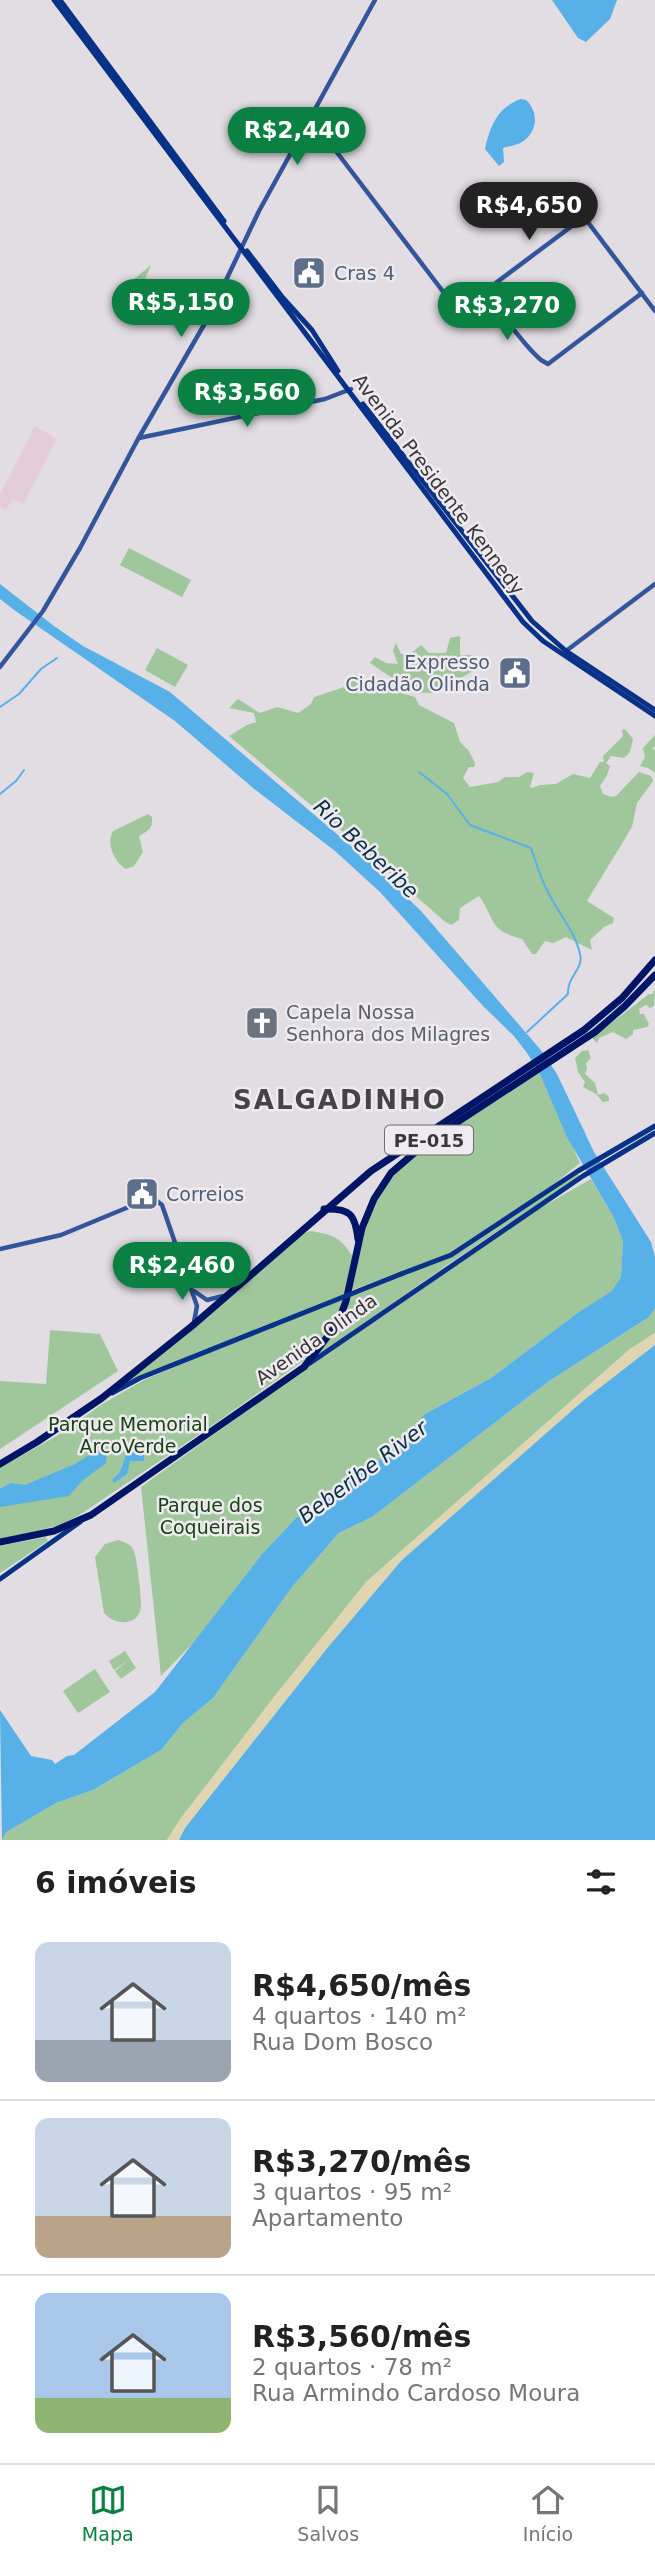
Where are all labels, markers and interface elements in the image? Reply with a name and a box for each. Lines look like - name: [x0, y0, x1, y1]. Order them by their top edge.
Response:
- pin: R$2,440: [232, 108, 362, 167]
- text: R$2,440: [244, 117, 350, 143]
- pin: R$4,650: [464, 182, 594, 242]
- text: R$4,650: [476, 192, 582, 218]
- public building icon: Cras 4: [290, 254, 328, 292]
- place label: Cras 4: [334, 262, 395, 284]
- pin: R$5,150: [116, 280, 246, 339]
- pin: R$3,270: [442, 282, 572, 342]
- text: R$5,150: [128, 289, 234, 315]
- text: R$3,270: [454, 292, 560, 318]
- street label: Avenida Presidente Kennedy: [349, 369, 529, 599]
- pin: R$3,560: [182, 370, 312, 429]
- text: R$3,560: [194, 379, 300, 405]
- place label: Expresso Cidadão Olinda: [345, 651, 490, 695]
- public building icon: Expresso Cidadão Olinda: [496, 654, 534, 692]
- water label: Rio Beberibe: [309, 794, 423, 904]
- place label: Capela Nossa Senhora dos Milagres: [286, 1001, 490, 1045]
- church icon: Capela Nossa Senhora dos Milagres: [243, 1004, 281, 1042]
- district label: SALGADINHO: [233, 1085, 447, 1115]
- road number: PE-015: [385, 1126, 473, 1154]
- public building icon: Correios: [123, 1175, 161, 1213]
- place label: Correios: [166, 1183, 244, 1205]
- pin: R$2,460: [117, 1242, 247, 1302]
- text: R$2,460: [129, 1252, 235, 1278]
- street label: Avenida Olinda: [251, 1289, 381, 1389]
- park label: Parque Memorial ArcoVerde: [48, 1413, 208, 1457]
- water label: Beberibe River: [294, 1415, 433, 1528]
- park label: Parque dos Coqueirais: [157, 1494, 263, 1538]
- icon: filters: [582, 1863, 620, 1901]
- text: 6 imóveis: [35, 1865, 197, 1900]
- text: R$4,650/mês: [252, 1968, 471, 2003]
- icon: home: [91, 1970, 175, 2054]
- text: 4 quartos · 140 m²: [252, 2003, 467, 2029]
- text: Rua Dom Bosco: [252, 2029, 433, 2055]
- text: R$3,270/mês: [252, 2144, 471, 2179]
- icon: home: [91, 2146, 175, 2230]
- text: 3 quartos · 95 m²: [252, 2179, 452, 2205]
- text: Apartamento: [252, 2205, 403, 2231]
- text: R$3,560/mês: [252, 2319, 471, 2354]
- icon: home: [91, 2321, 175, 2405]
- text: 2 quartos · 78 m²: [252, 2354, 452, 2380]
- text: Rua Armindo Cardoso Moura: [252, 2380, 580, 2406]
- tab: Mapa: [82, 2481, 134, 2545]
- tab: Salvos: [297, 2481, 359, 2545]
- tab: Início: [523, 2481, 573, 2545]

